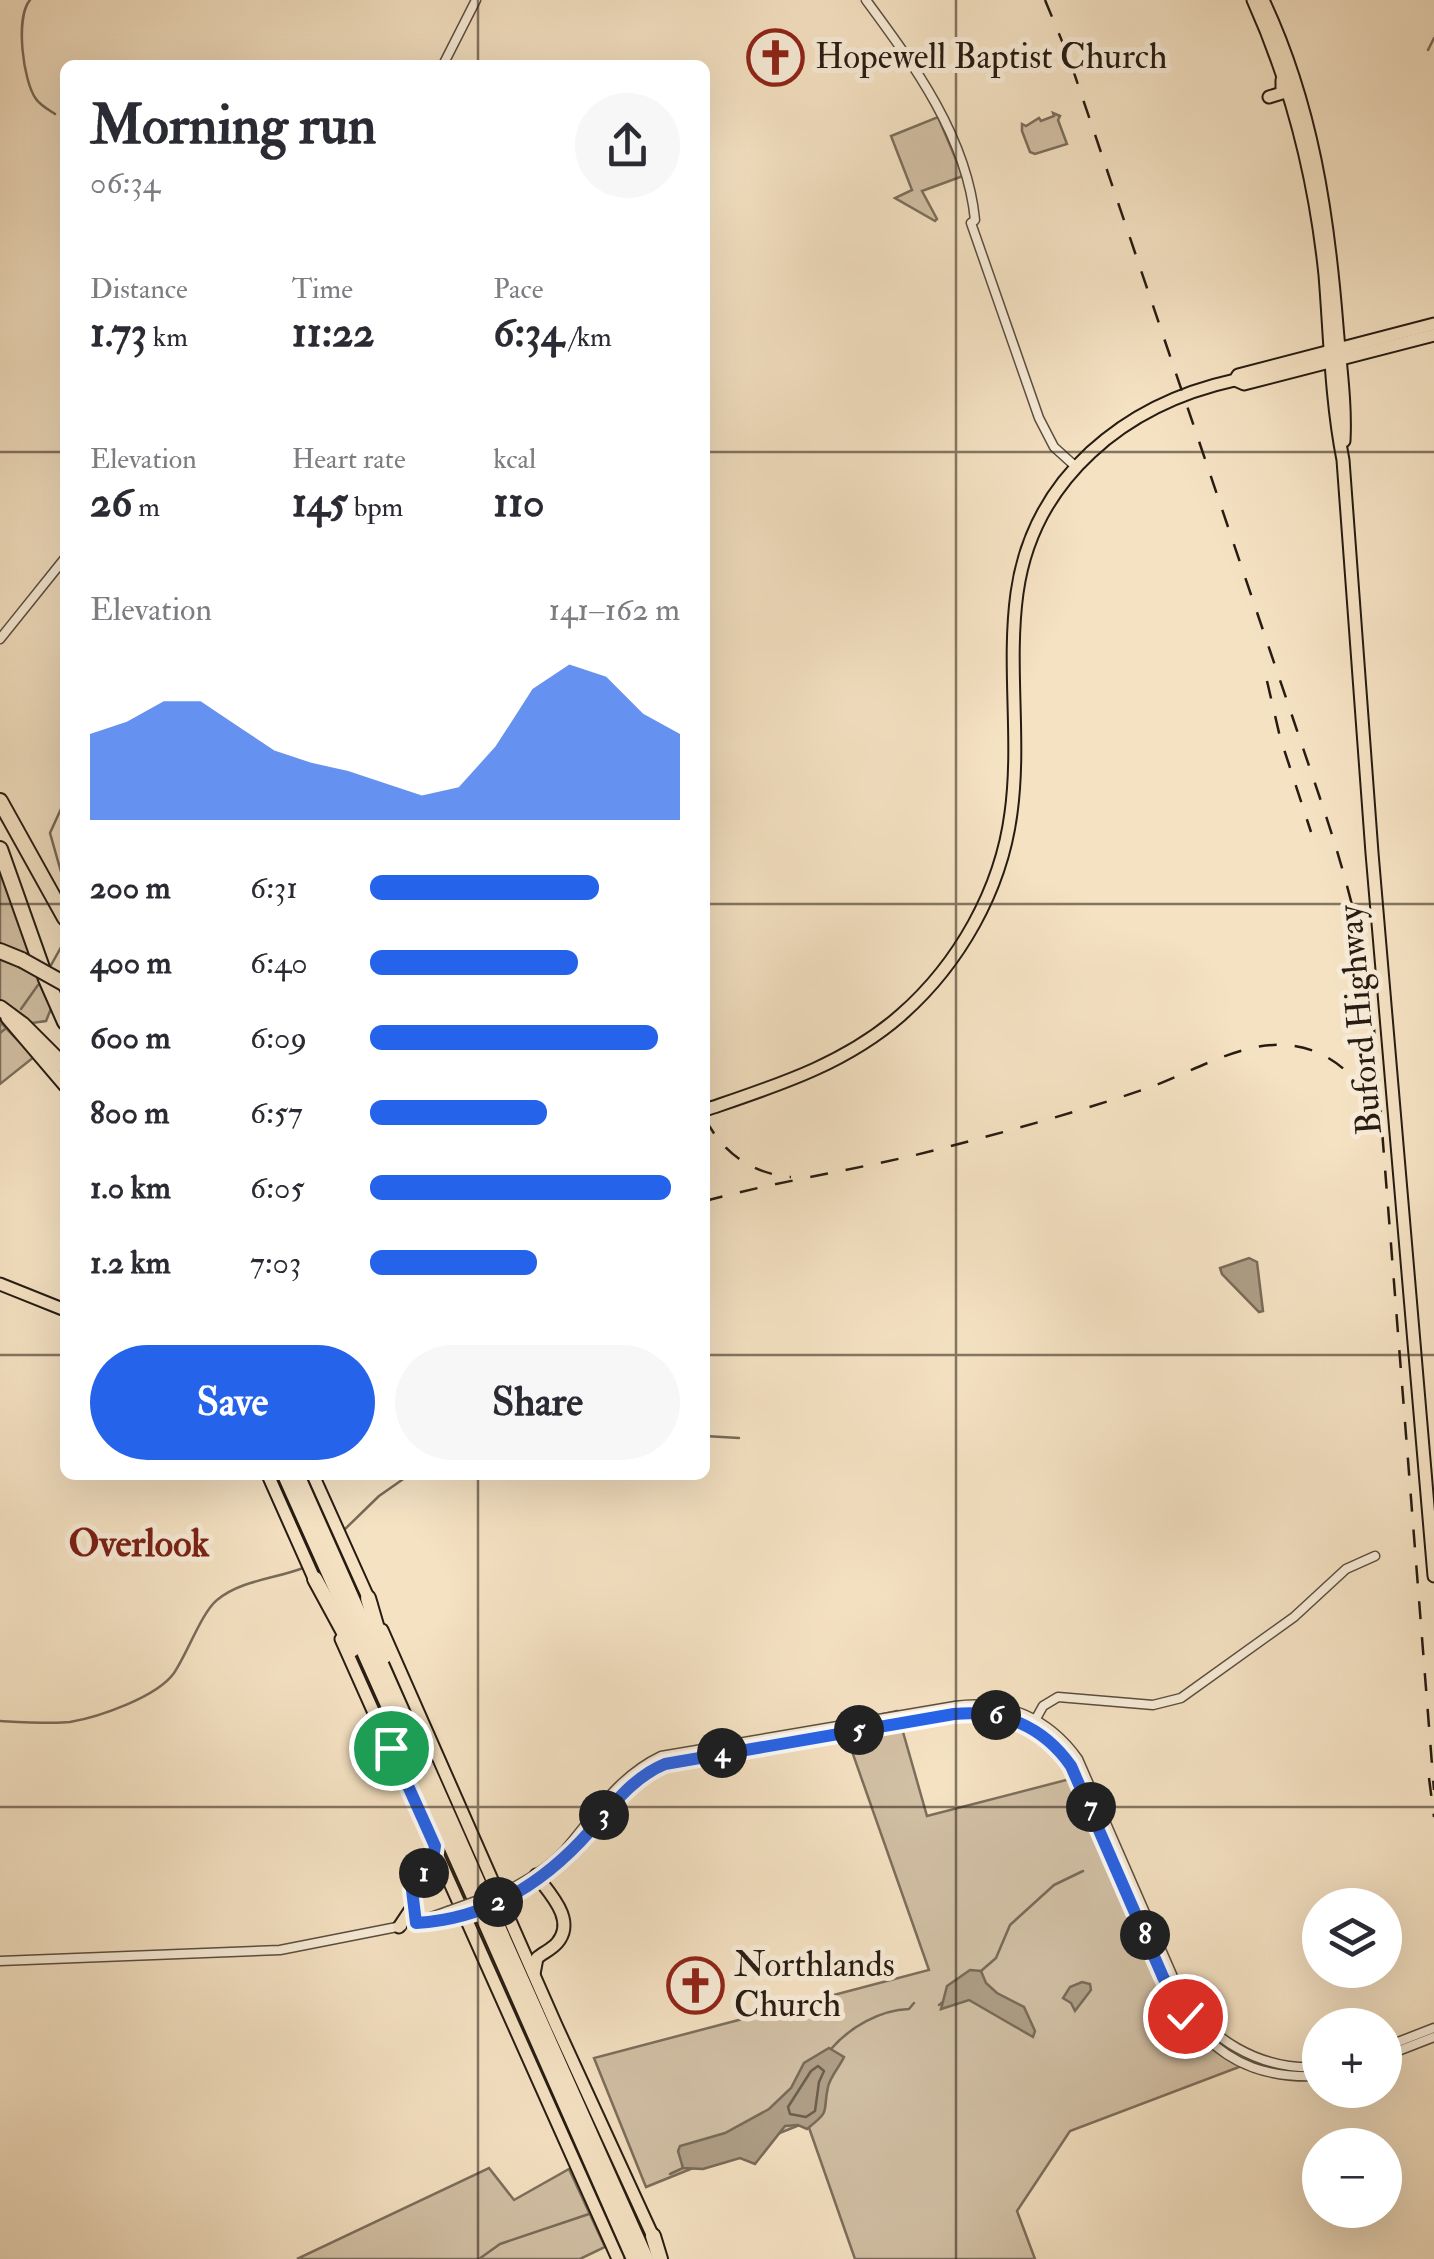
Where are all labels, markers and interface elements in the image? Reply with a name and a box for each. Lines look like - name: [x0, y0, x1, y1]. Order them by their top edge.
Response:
- church icon: Hopewell Baptist Church: [746, 27, 806, 87]
- place label: Hopewell Baptist Church: [815, 35, 1167, 79]
- text: Morning run: [90, 91, 376, 160]
- button: share: [575, 93, 680, 198]
- text: 06:34: [90, 163, 160, 203]
- text: Distance: [90, 272, 188, 307]
- text: Time: [292, 272, 353, 307]
- text: Pace: [493, 272, 544, 307]
- text: 1.73: [90, 307, 147, 359]
- text: 11:22: [292, 307, 375, 359]
- text: 6:34: [493, 307, 564, 359]
- text: km: [147, 320, 188, 355]
- text: /km: [564, 320, 612, 355]
- text: Elevation: [90, 442, 197, 477]
- text: Heart rate: [292, 442, 406, 477]
- text: kcal: [493, 442, 536, 477]
- text: 26: [90, 477, 132, 529]
- text: 145: [292, 477, 348, 529]
- text: 110: [493, 477, 545, 529]
- text: m: [132, 490, 160, 525]
- text: bpm: [348, 490, 403, 525]
- text: Elevation: [90, 590, 212, 630]
- text: 141–162 m: [549, 590, 680, 630]
- text: 200 m: [90, 868, 171, 908]
- text: 6:31: [250, 868, 298, 908]
- street label: Buford Highway: [1328, 903, 1392, 1137]
- text: 400 m: [90, 943, 172, 983]
- text: 6:40: [250, 943, 308, 983]
- text: 600 m: [90, 1018, 171, 1058]
- text: 6:09: [250, 1018, 307, 1058]
- text: 800 m: [90, 1093, 169, 1133]
- text: 6:57: [250, 1093, 303, 1133]
- text: 1.0 km: [90, 1168, 171, 1208]
- text: 6:05: [250, 1168, 305, 1208]
- text: 1.2 km: [90, 1243, 171, 1283]
- text: 7:03: [250, 1243, 301, 1283]
- button: Save: [90, 1345, 375, 1460]
- button: Share: [395, 1345, 680, 1460]
- district label: Overlook: [68, 1520, 210, 1568]
- pin: 6: [971, 1690, 1021, 1740]
- text: 6: [989, 1697, 1003, 1732]
- pin: 5: [834, 1705, 884, 1755]
- pin: [349, 1706, 434, 1791]
- text: 5: [853, 1712, 865, 1747]
- icon: arrive: [364, 1721, 419, 1776]
- pin: 4: [697, 1728, 747, 1778]
- text: 4: [714, 1735, 730, 1770]
- pin: 7: [1066, 1782, 1116, 1832]
- text: 7: [1085, 1789, 1097, 1824]
- pin: 3: [579, 1790, 629, 1840]
- text: 3: [599, 1797, 609, 1832]
- pin: 1: [399, 1848, 449, 1898]
- text: 1: [419, 1855, 429, 1890]
- pin: 2: [473, 1877, 523, 1927]
- text: 2: [491, 1884, 505, 1919]
- map controls: [1302, 1888, 1402, 2228]
- button: layers: [1302, 1888, 1402, 1988]
- pin: 8: [1120, 1910, 1170, 1960]
- text: 8: [1138, 1917, 1152, 1952]
- place label: Northlands Church: [734, 1943, 895, 2027]
- church icon: Northlands Church: [665, 1955, 725, 2015]
- pin: [1143, 1974, 1228, 2059]
- icon: check: [1158, 1989, 1213, 2044]
- button: +: [1302, 2008, 1402, 2108]
- button: −: [1302, 2128, 1402, 2228]

